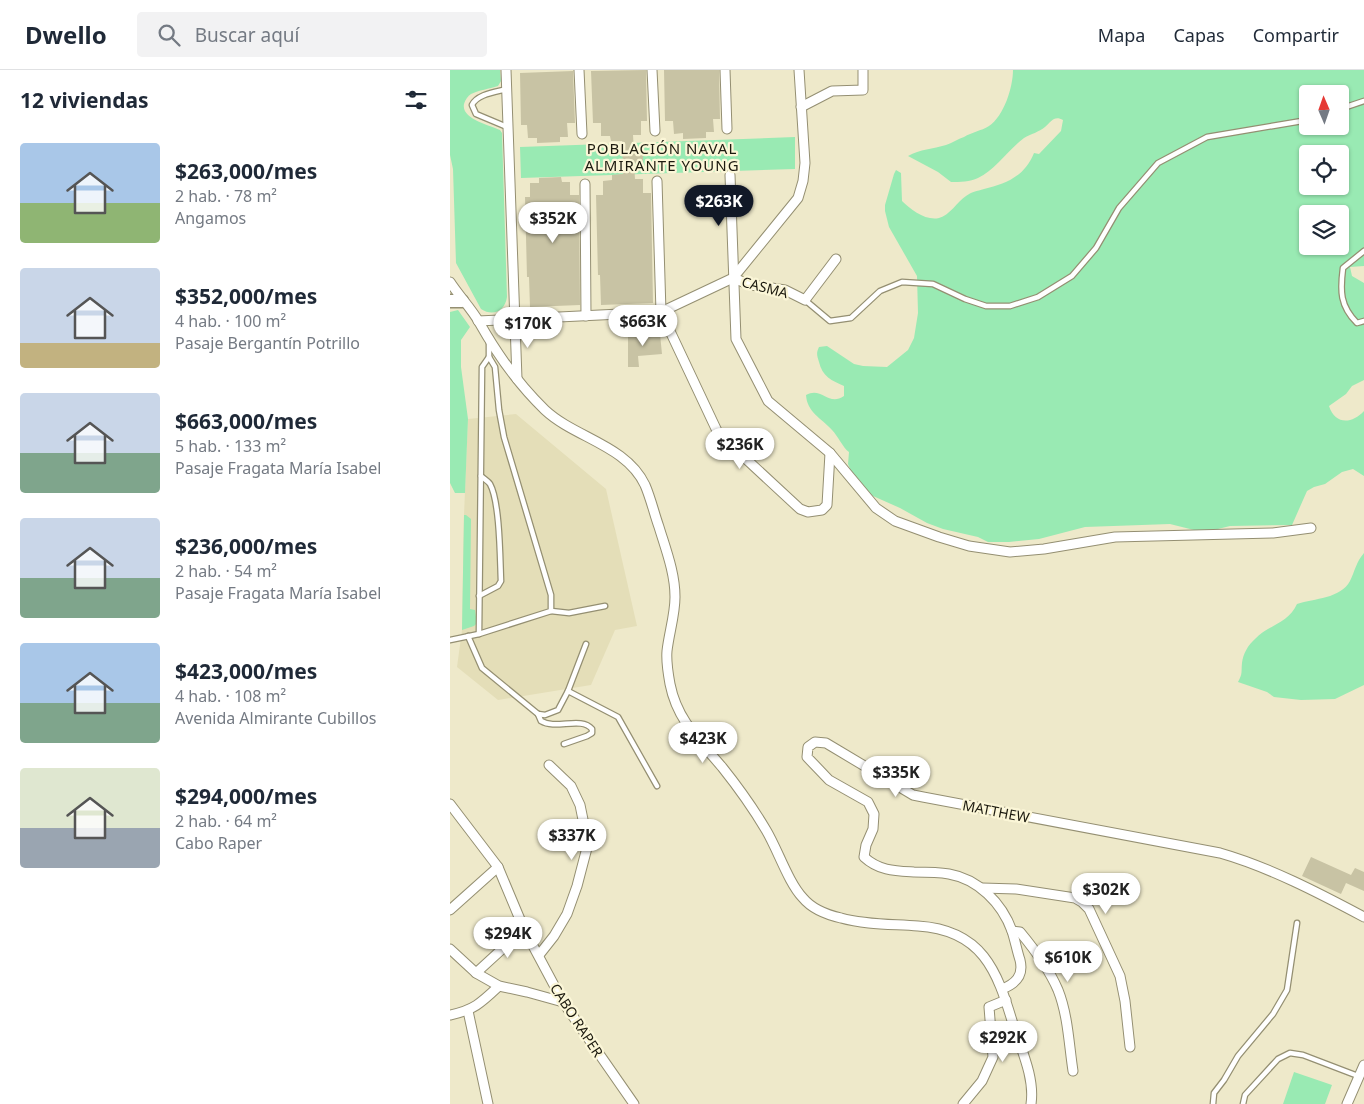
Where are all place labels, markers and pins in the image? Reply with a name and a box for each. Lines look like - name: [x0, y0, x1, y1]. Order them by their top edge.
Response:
- pin: $263K: [684, 184, 754, 227]
- pin: $352K: [518, 202, 588, 244]
- pin: $663K: [608, 304, 678, 347]
- pin: $170K: [493, 306, 563, 349]
- pin: $236K: [705, 428, 775, 470]
- pin: $423K: [668, 722, 738, 764]
- pin: $335K: [861, 756, 931, 798]
- pin: $337K: [537, 818, 607, 861]
- pin: $302K: [1071, 872, 1141, 915]
- pin: $294K: [473, 916, 543, 959]
- pin: $610K: [1033, 940, 1103, 983]
- pin: $292K: [968, 1020, 1038, 1063]

